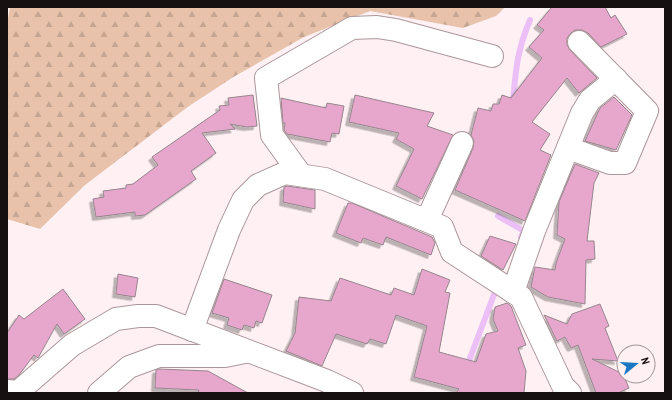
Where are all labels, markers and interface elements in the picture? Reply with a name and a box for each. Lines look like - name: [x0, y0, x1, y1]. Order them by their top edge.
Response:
- north arrow: [616, 344, 656, 384]
- text: N: [638, 356, 653, 366]

